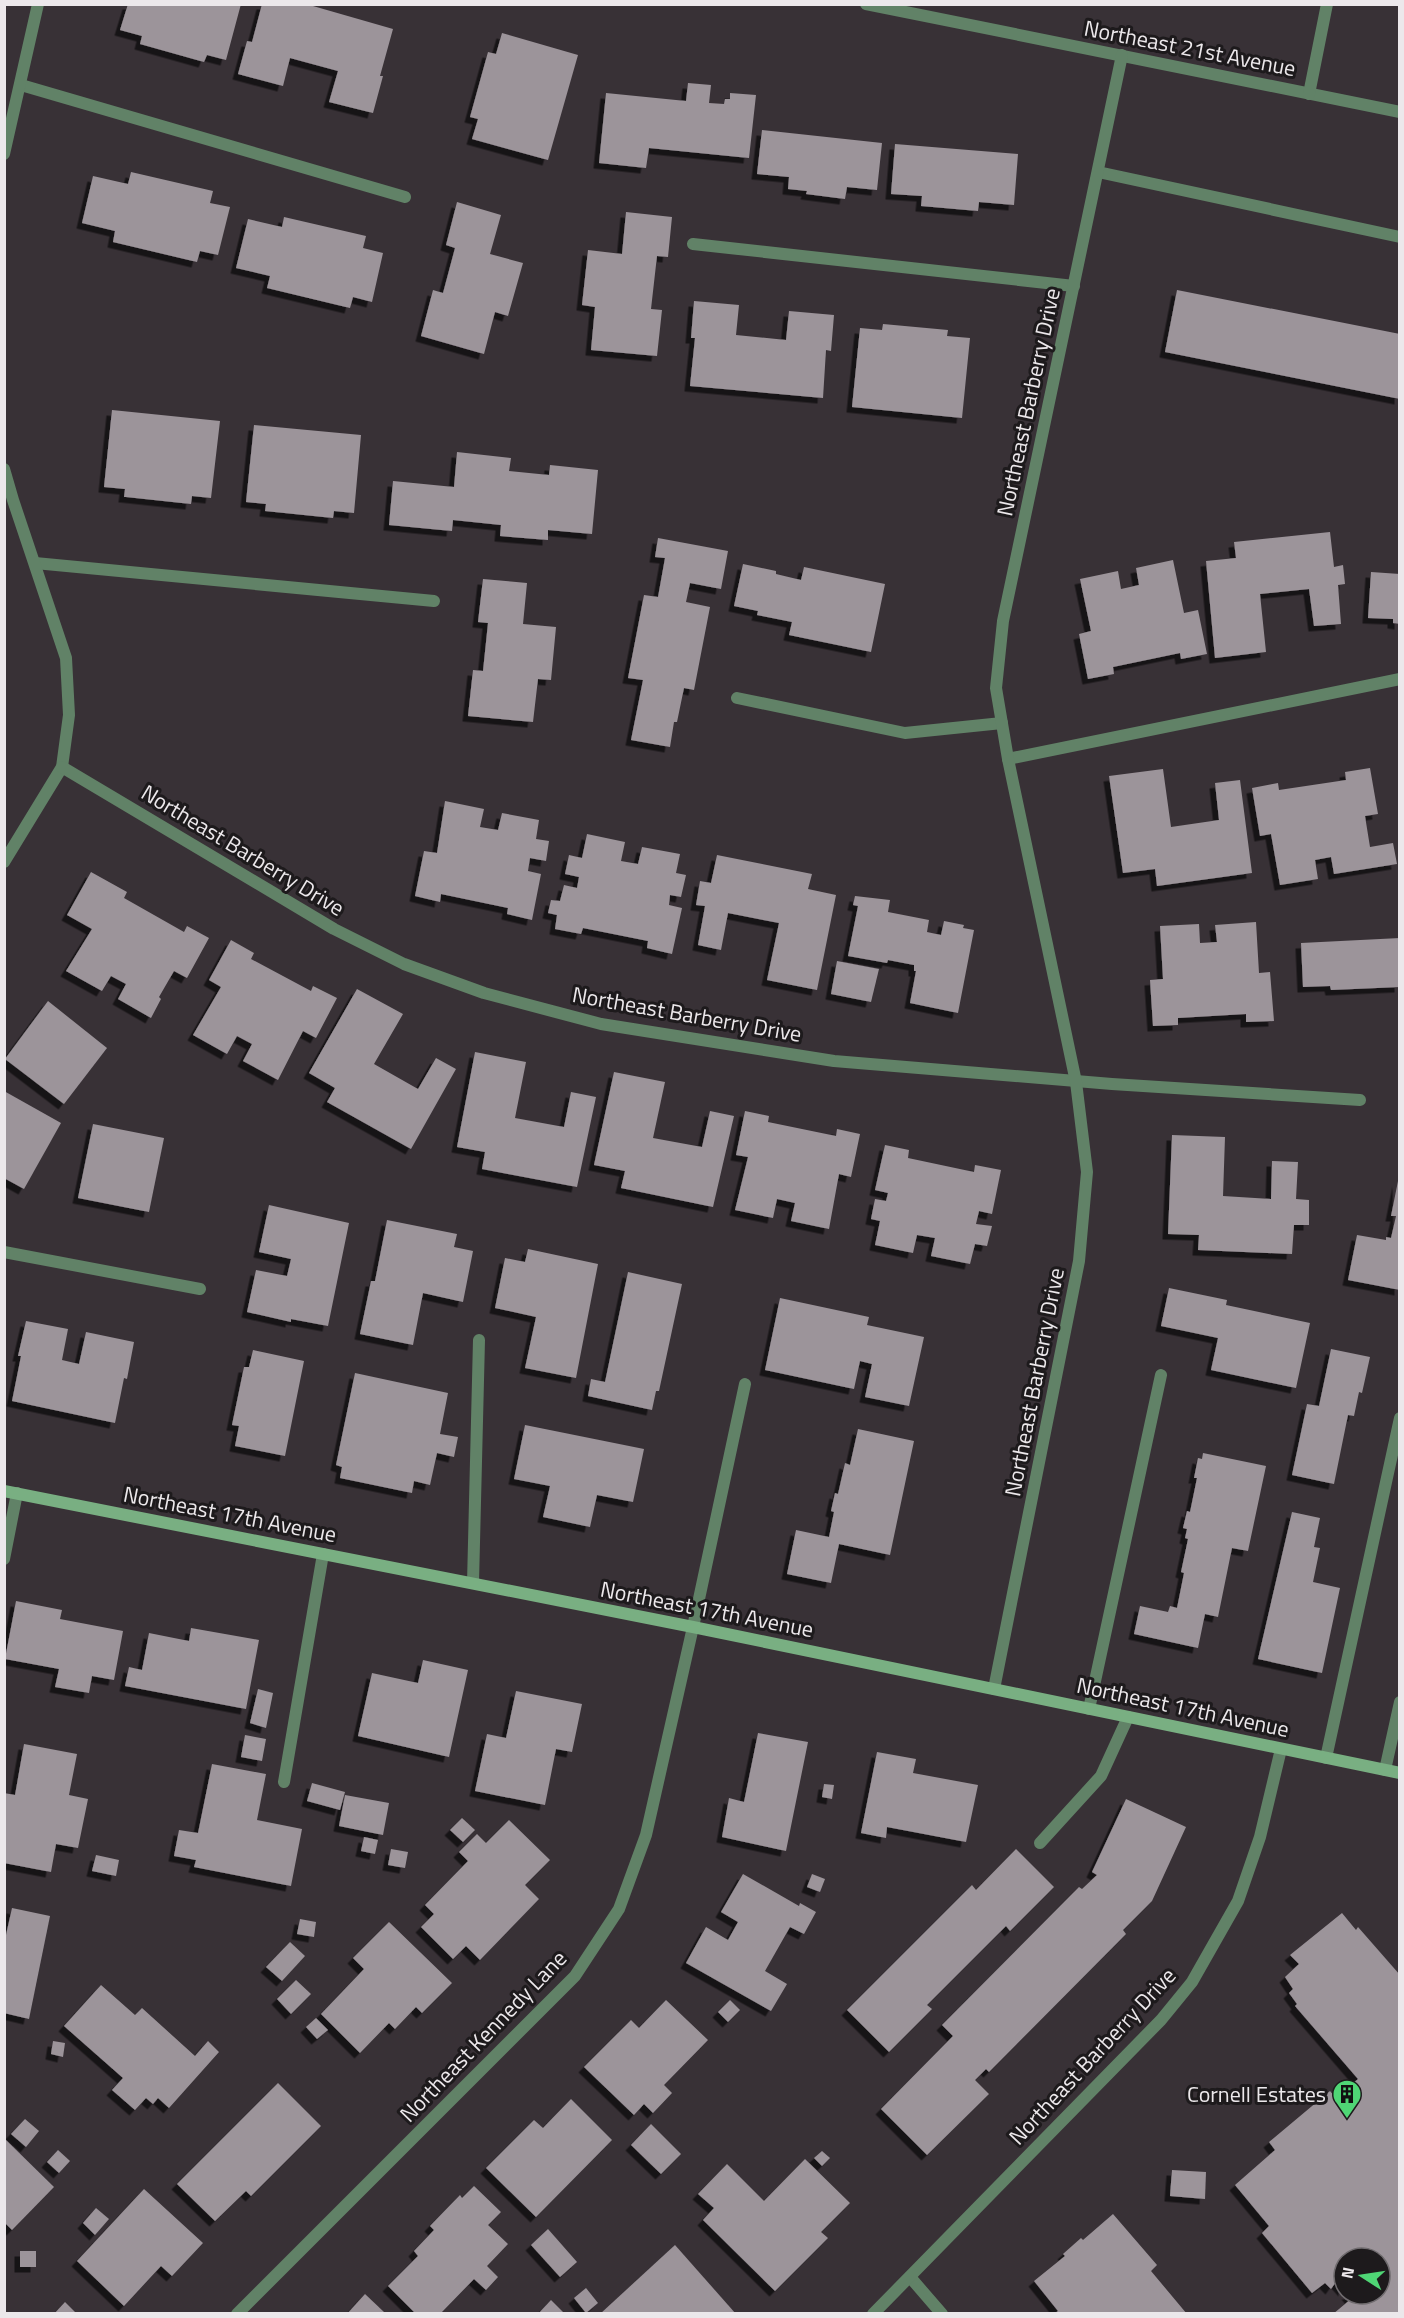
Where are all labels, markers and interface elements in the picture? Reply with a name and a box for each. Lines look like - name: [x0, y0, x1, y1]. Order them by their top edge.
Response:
- street label: Northeast 21st Avenue: [1081, 11, 1299, 85]
- street label: Northeast Barberry Drive: [987, 285, 1069, 519]
- street label: Northeast Barberry Drive: [135, 776, 351, 924]
- street label: Northeast Barberry Drive: [570, 977, 804, 1051]
- street label: Northeast Barberry Drive: [995, 1265, 1073, 1499]
- street label: Northeast 17th Avenue: [121, 1477, 339, 1551]
- street label: Northeast 17th Avenue: [598, 1572, 816, 1646]
- street label: Northeast 17th Avenue: [1074, 1668, 1292, 1746]
- street label: Northeast Kennedy Lane: [392, 1942, 574, 2130]
- street label: Northeast Barberry Drive: [1000, 1960, 1184, 2152]
- place label: Cornell Estates: [1187, 2077, 1326, 2111]
- building icon: Cornell Estates: [1331, 2078, 1363, 2120]
- north arrow: [1332, 2246, 1392, 2306]
- text: N: [1334, 2265, 1360, 2281]

